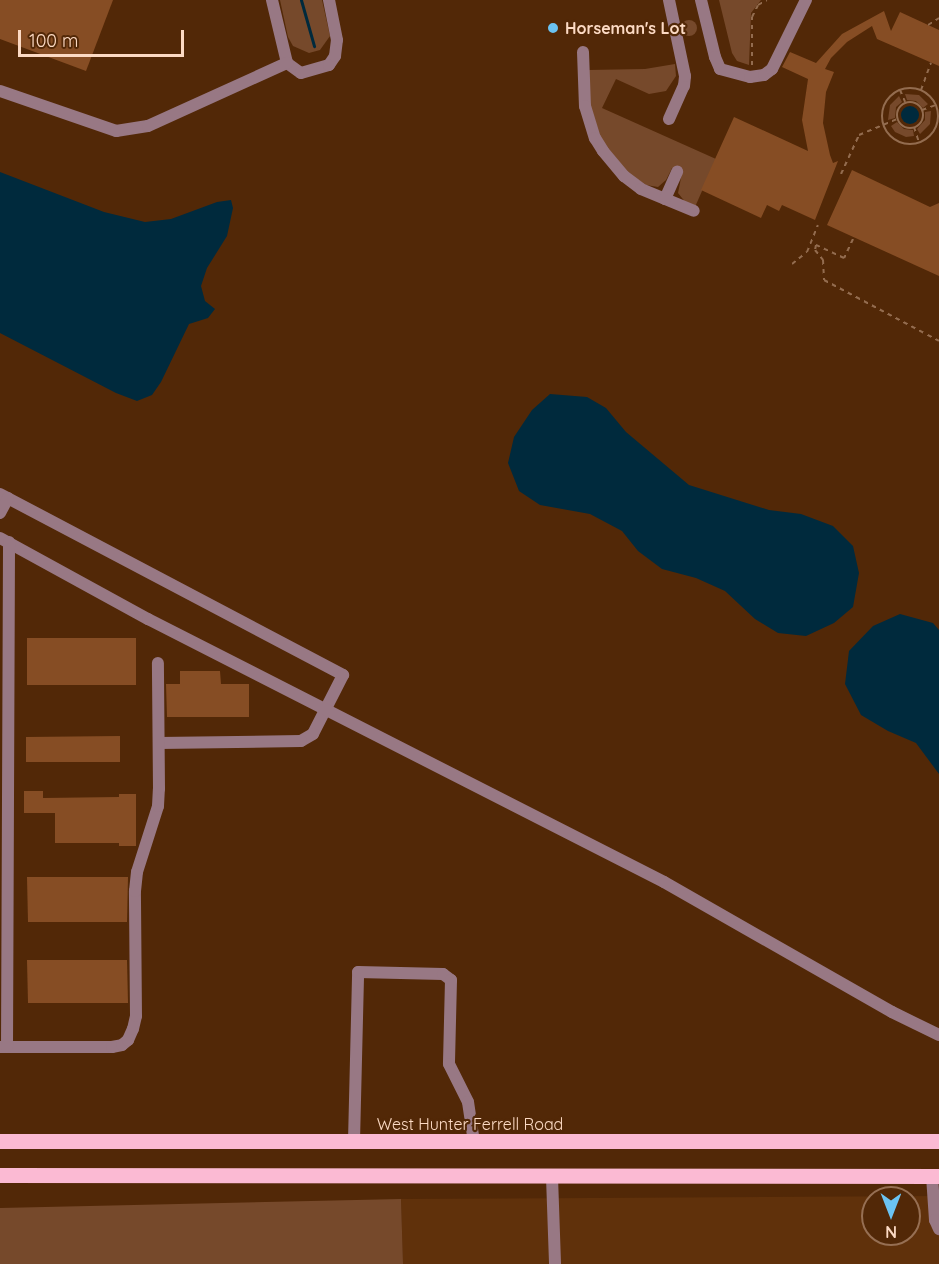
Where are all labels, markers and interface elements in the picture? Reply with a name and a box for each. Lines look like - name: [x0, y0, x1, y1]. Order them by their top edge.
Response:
- scale bar: [21, 18, 188, 56]
- place label: Horseman's Lot: [565, 18, 686, 38]
- marker: Horseman's Lot: [546, 21, 560, 35]
- text: 100 m: [29, 29, 78, 52]
- street label: West Hunter Ferrell Road: [377, 1114, 563, 1134]
- north arrow: [861, 1186, 921, 1246]
- text: N: [885, 1222, 897, 1242]

